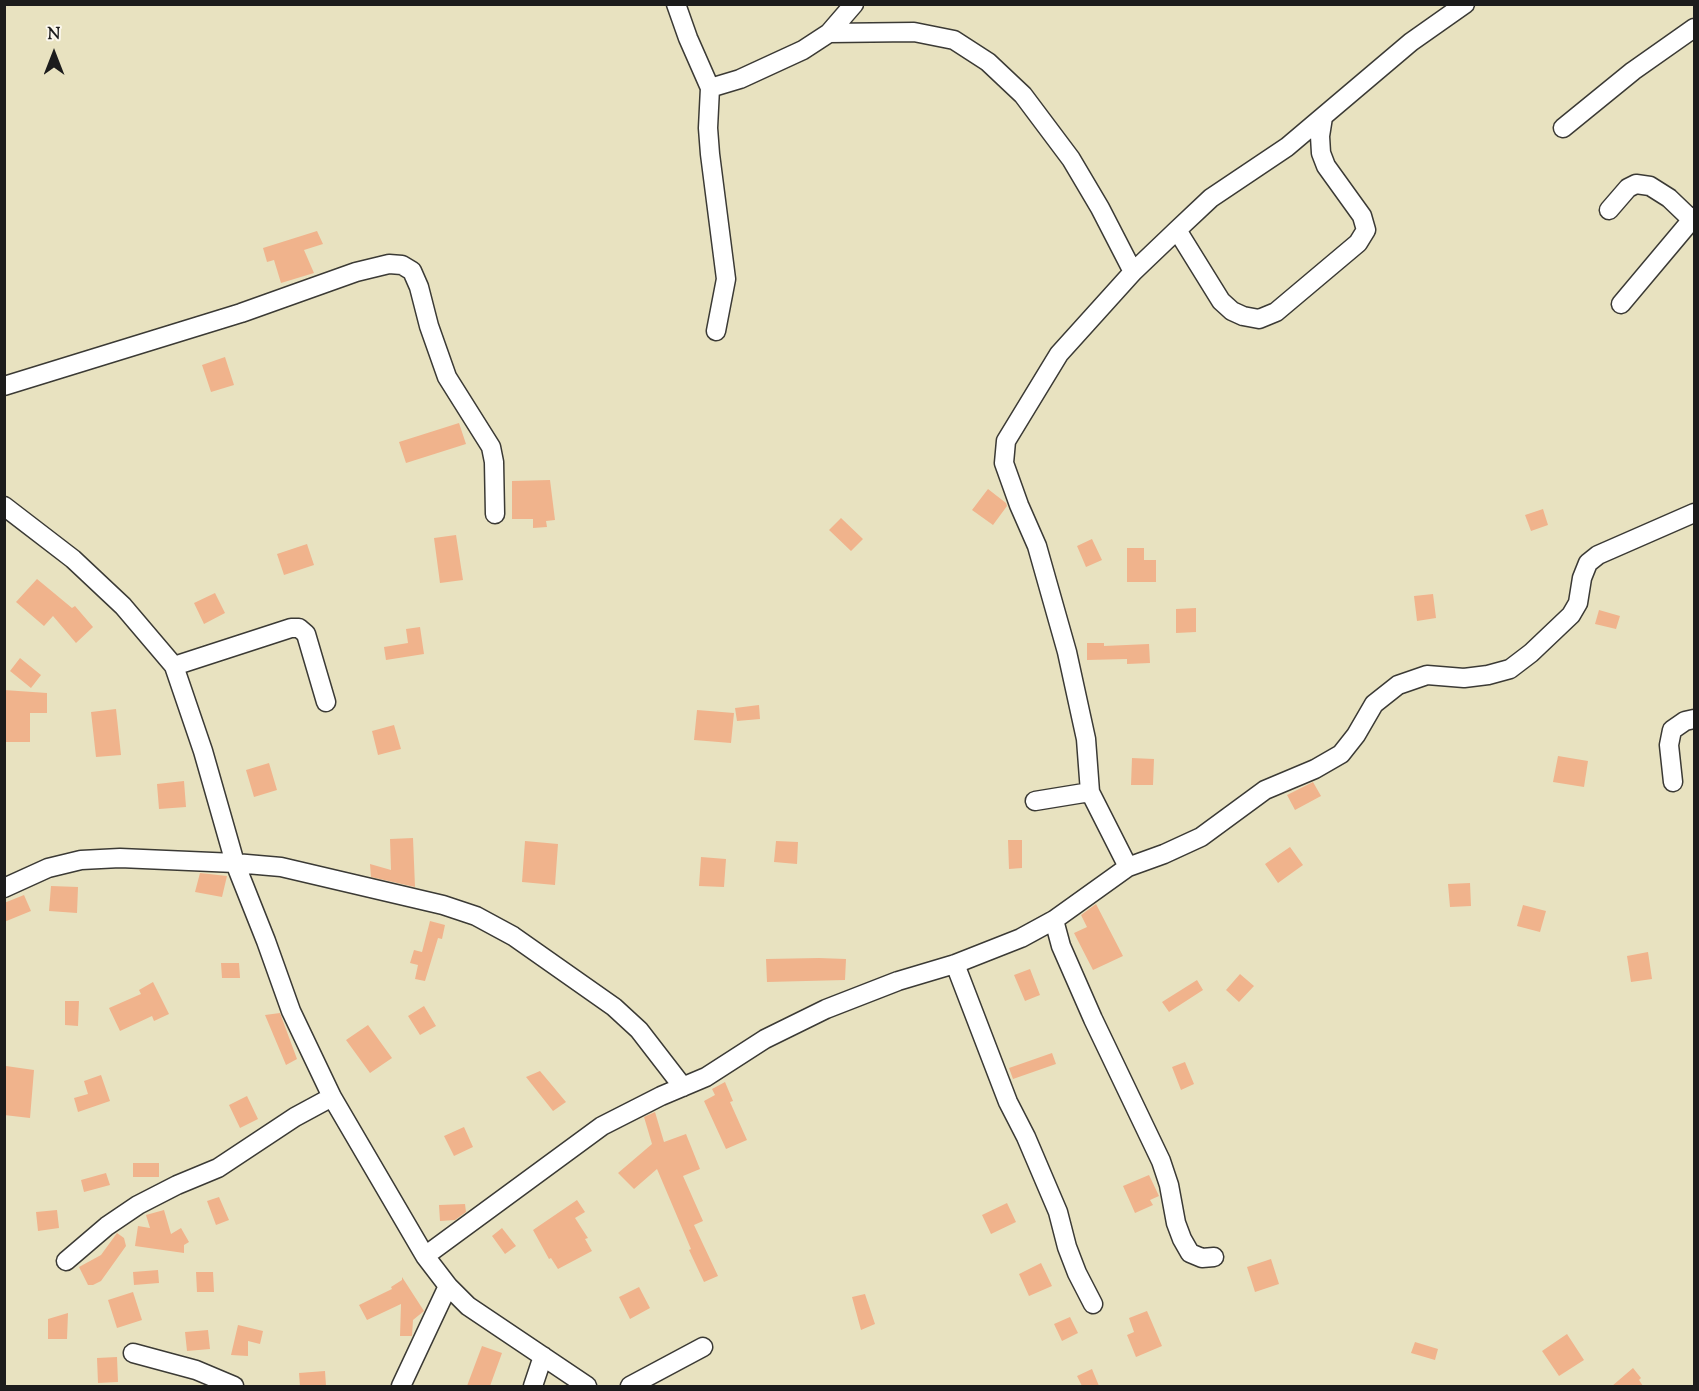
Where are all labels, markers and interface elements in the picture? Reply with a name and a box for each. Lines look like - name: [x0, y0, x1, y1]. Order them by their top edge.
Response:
- north arrow: [24, 24, 84, 84]
- text: N: [48, 24, 60, 47]

